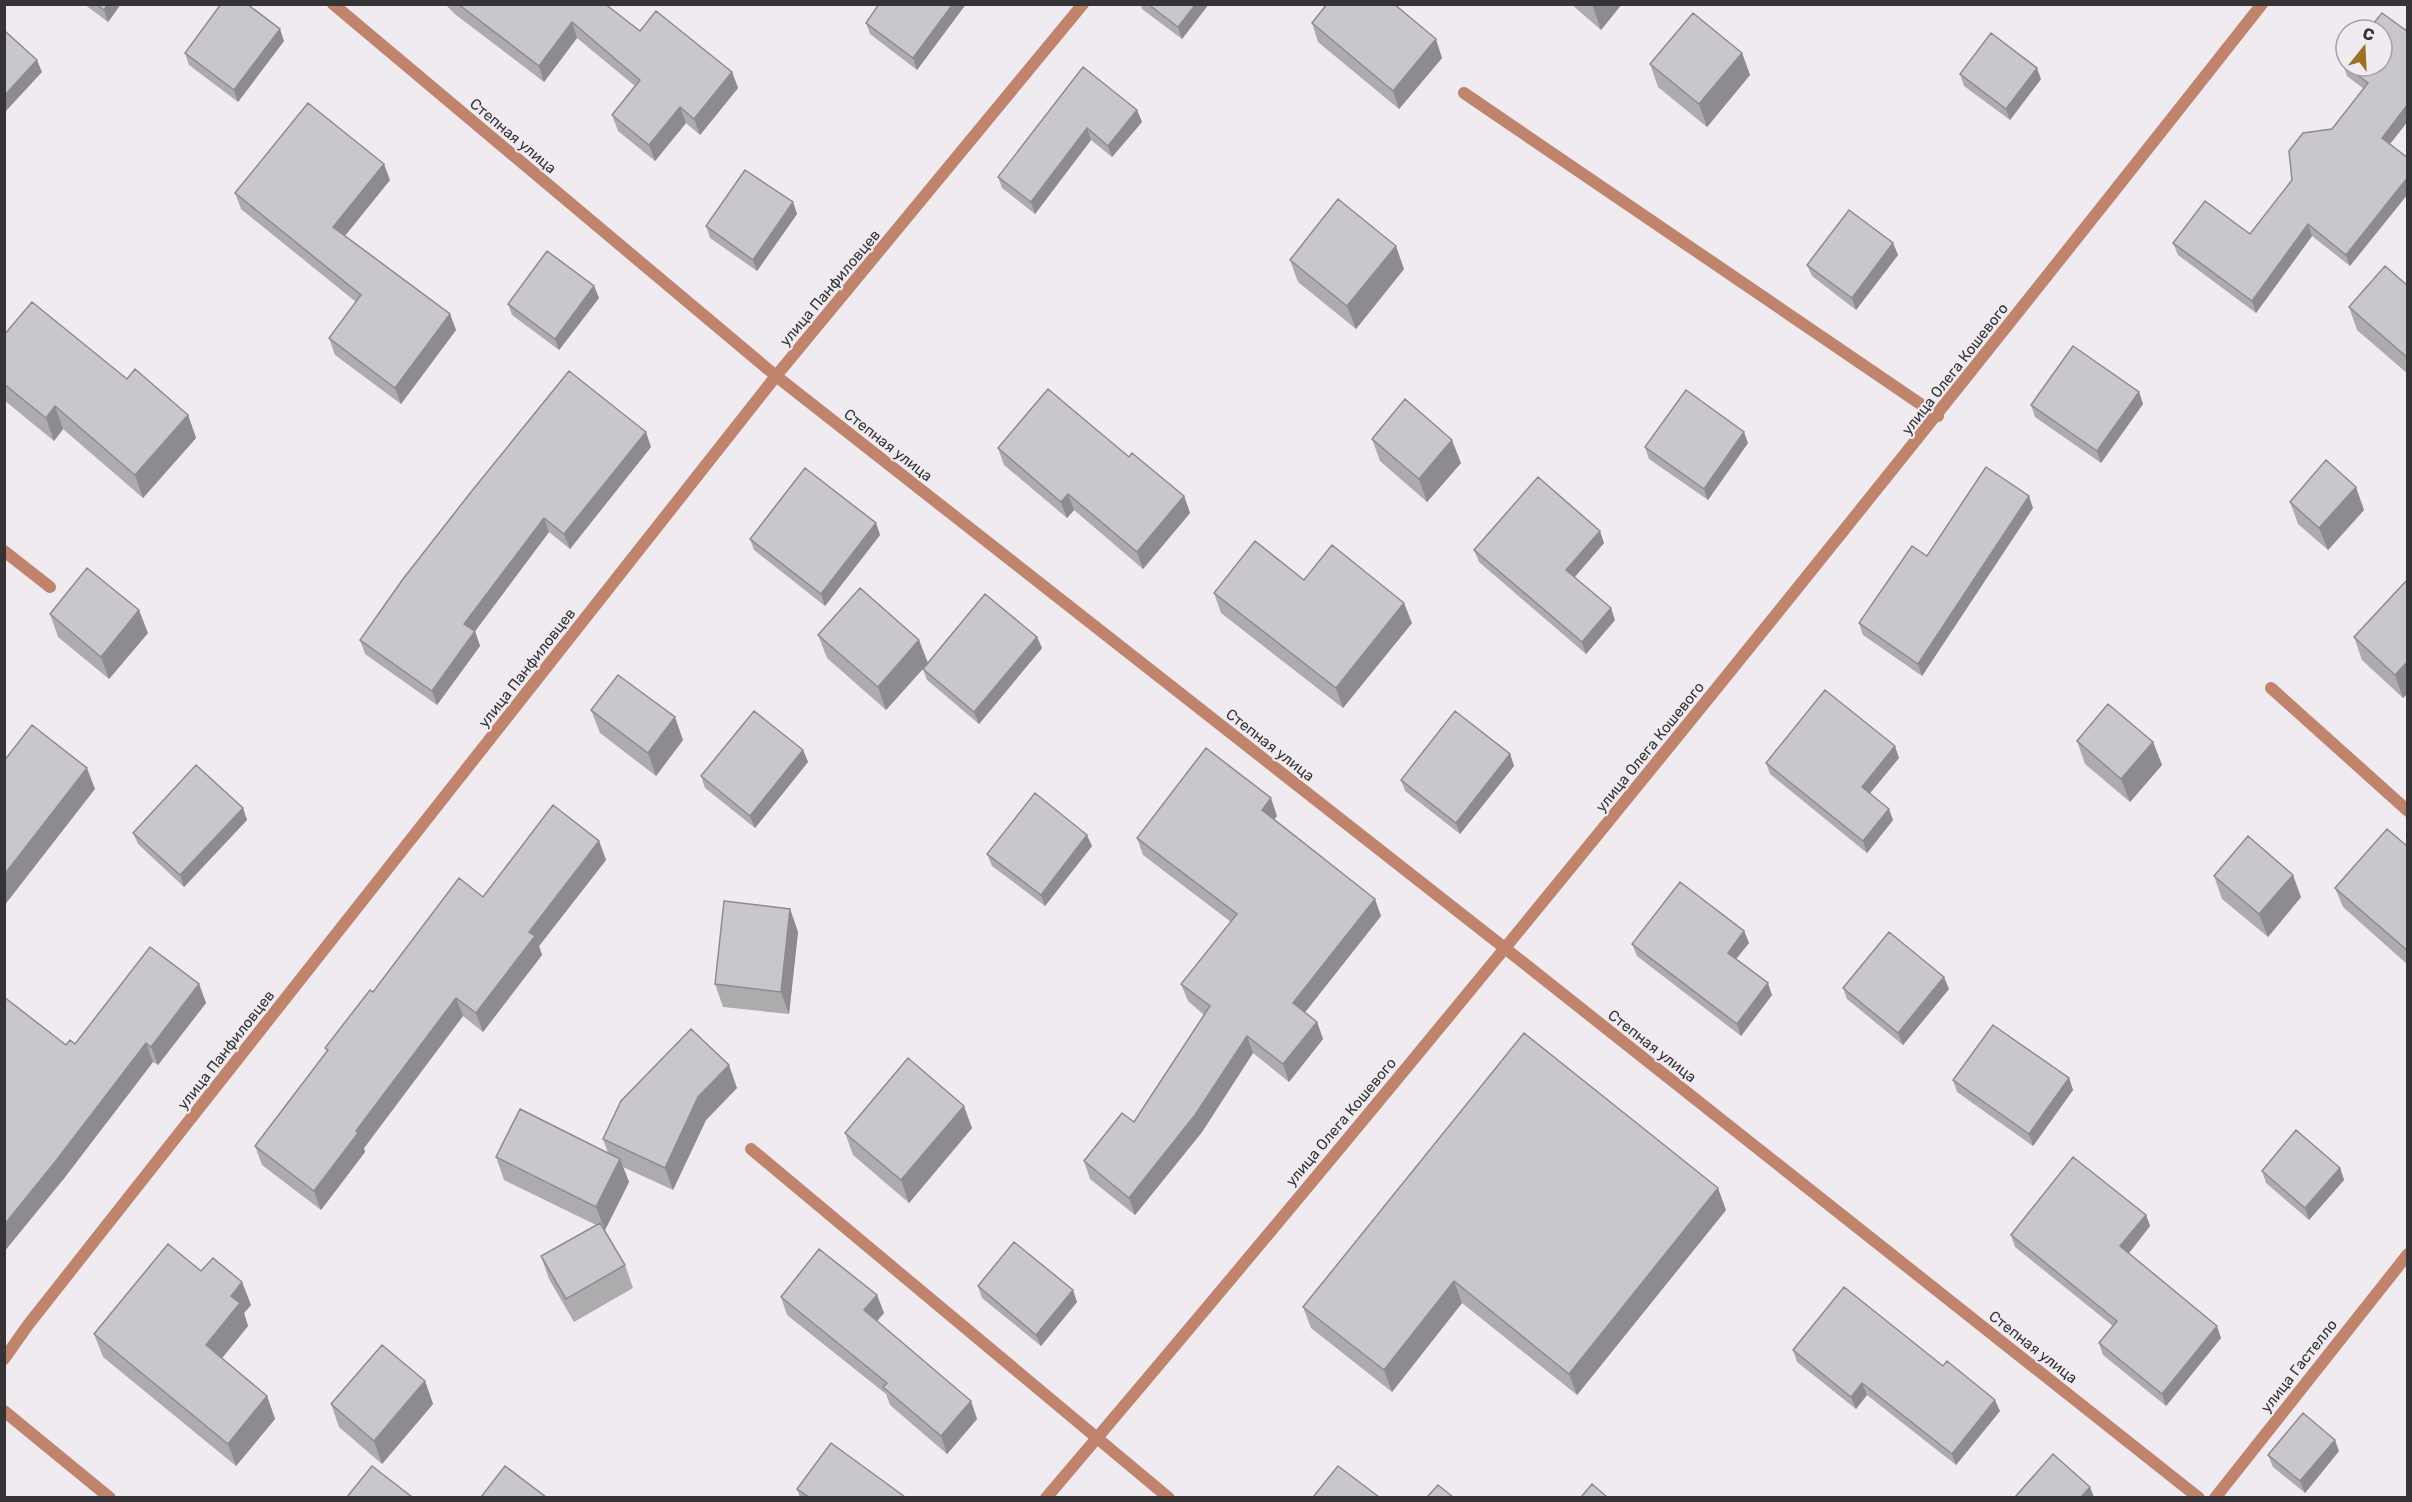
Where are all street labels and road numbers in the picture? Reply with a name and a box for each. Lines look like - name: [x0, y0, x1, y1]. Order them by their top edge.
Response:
- street label: Степная улица: [466, 95, 560, 177]
- street label: улица Панфиловцев: [776, 226, 884, 350]
- street label: улица Олега Кошевого: [1898, 300, 2012, 438]
- street label: Степная улица: [840, 405, 936, 485]
- street label: улица Панфиловцев: [475, 605, 579, 731]
- street label: улица Олега Кошевого: [1592, 678, 1708, 816]
- street label: Степная улица: [1222, 705, 1318, 785]
- street label: улица Панфиловцев: [174, 987, 278, 1113]
- street label: Степная улица: [1604, 1006, 1700, 1086]
- street label: улица Олега Кошевого: [1282, 1054, 1400, 1190]
- street label: Степная улица: [1985, 1307, 2081, 1387]
- street label: улица Гастелло: [2257, 1316, 2341, 1416]

